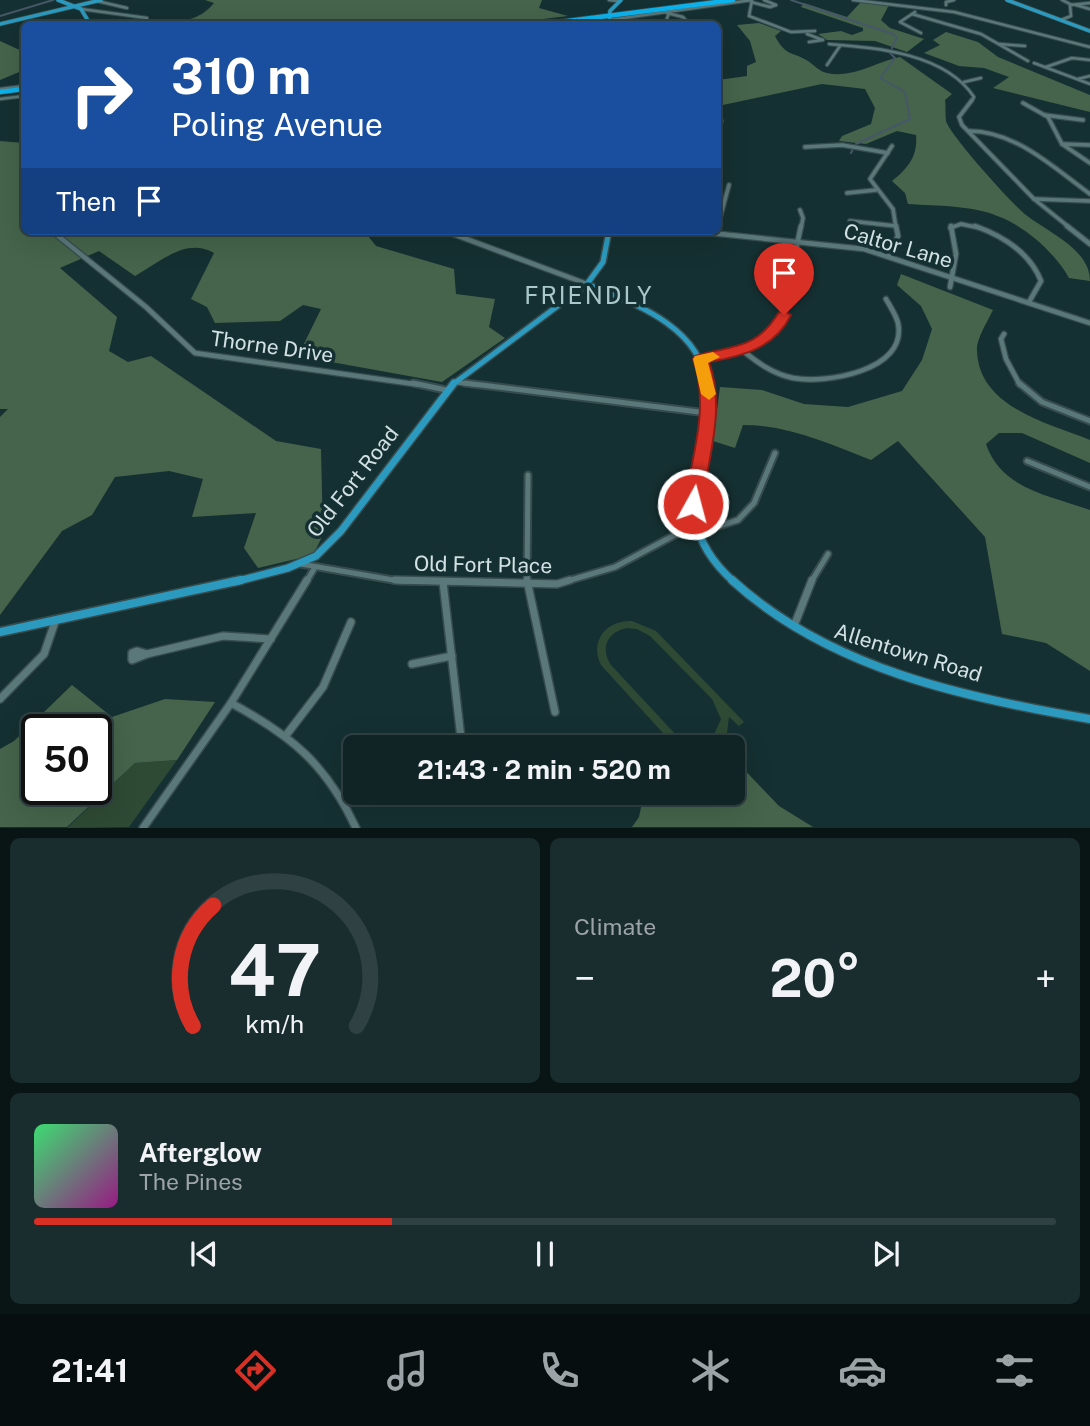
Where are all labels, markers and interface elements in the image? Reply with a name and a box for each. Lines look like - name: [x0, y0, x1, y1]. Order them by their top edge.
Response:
- text: 310 m: [171, 47, 311, 105]
- icon: right: [56, 49, 147, 140]
- text: Poling Avenue: [171, 106, 383, 143]
- icon: arrive: [130, 182, 168, 220]
- text: Then: [56, 186, 116, 217]
- street label: Caltor Lane: [841, 218, 955, 273]
- pin: [754, 243, 814, 315]
- icon: arrive: [765, 254, 803, 292]
- district label: FRIENDLY: [524, 281, 654, 309]
- street label: Thorne Drive: [209, 326, 335, 368]
- street label: Old Fort Road: [302, 421, 404, 542]
- position arrow: [656, 467, 730, 541]
- street label: Old Fort Place: [414, 551, 552, 578]
- street label: Allentown Road: [831, 618, 985, 687]
- speed limit sign: 50: [21, 714, 112, 805]
- text: 21:43 · 2 min · 520 m: [417, 754, 671, 785]
- text: Climate: [574, 913, 656, 940]
- text: 47: [228, 928, 322, 1013]
- text: 20°: [769, 948, 861, 1009]
- text: −: [574, 956, 595, 1001]
- text: +: [1035, 956, 1056, 1001]
- text: km/h: [246, 1009, 304, 1039]
- text: Afterglow: [139, 1137, 262, 1168]
- text: The Pines: [139, 1168, 243, 1195]
- icon: previous: [185, 1235, 223, 1273]
- icon: pause: [526, 1235, 564, 1273]
- icon: next: [867, 1235, 905, 1273]
- icon: directions: [231, 1346, 280, 1395]
- icon: music: [383, 1346, 432, 1395]
- icon: phone: [535, 1346, 584, 1395]
- icon: climate: [686, 1346, 735, 1395]
- icon: car: [838, 1346, 887, 1395]
- icon: filters: [990, 1346, 1039, 1395]
- text: 21:41: [51, 1352, 129, 1389]

